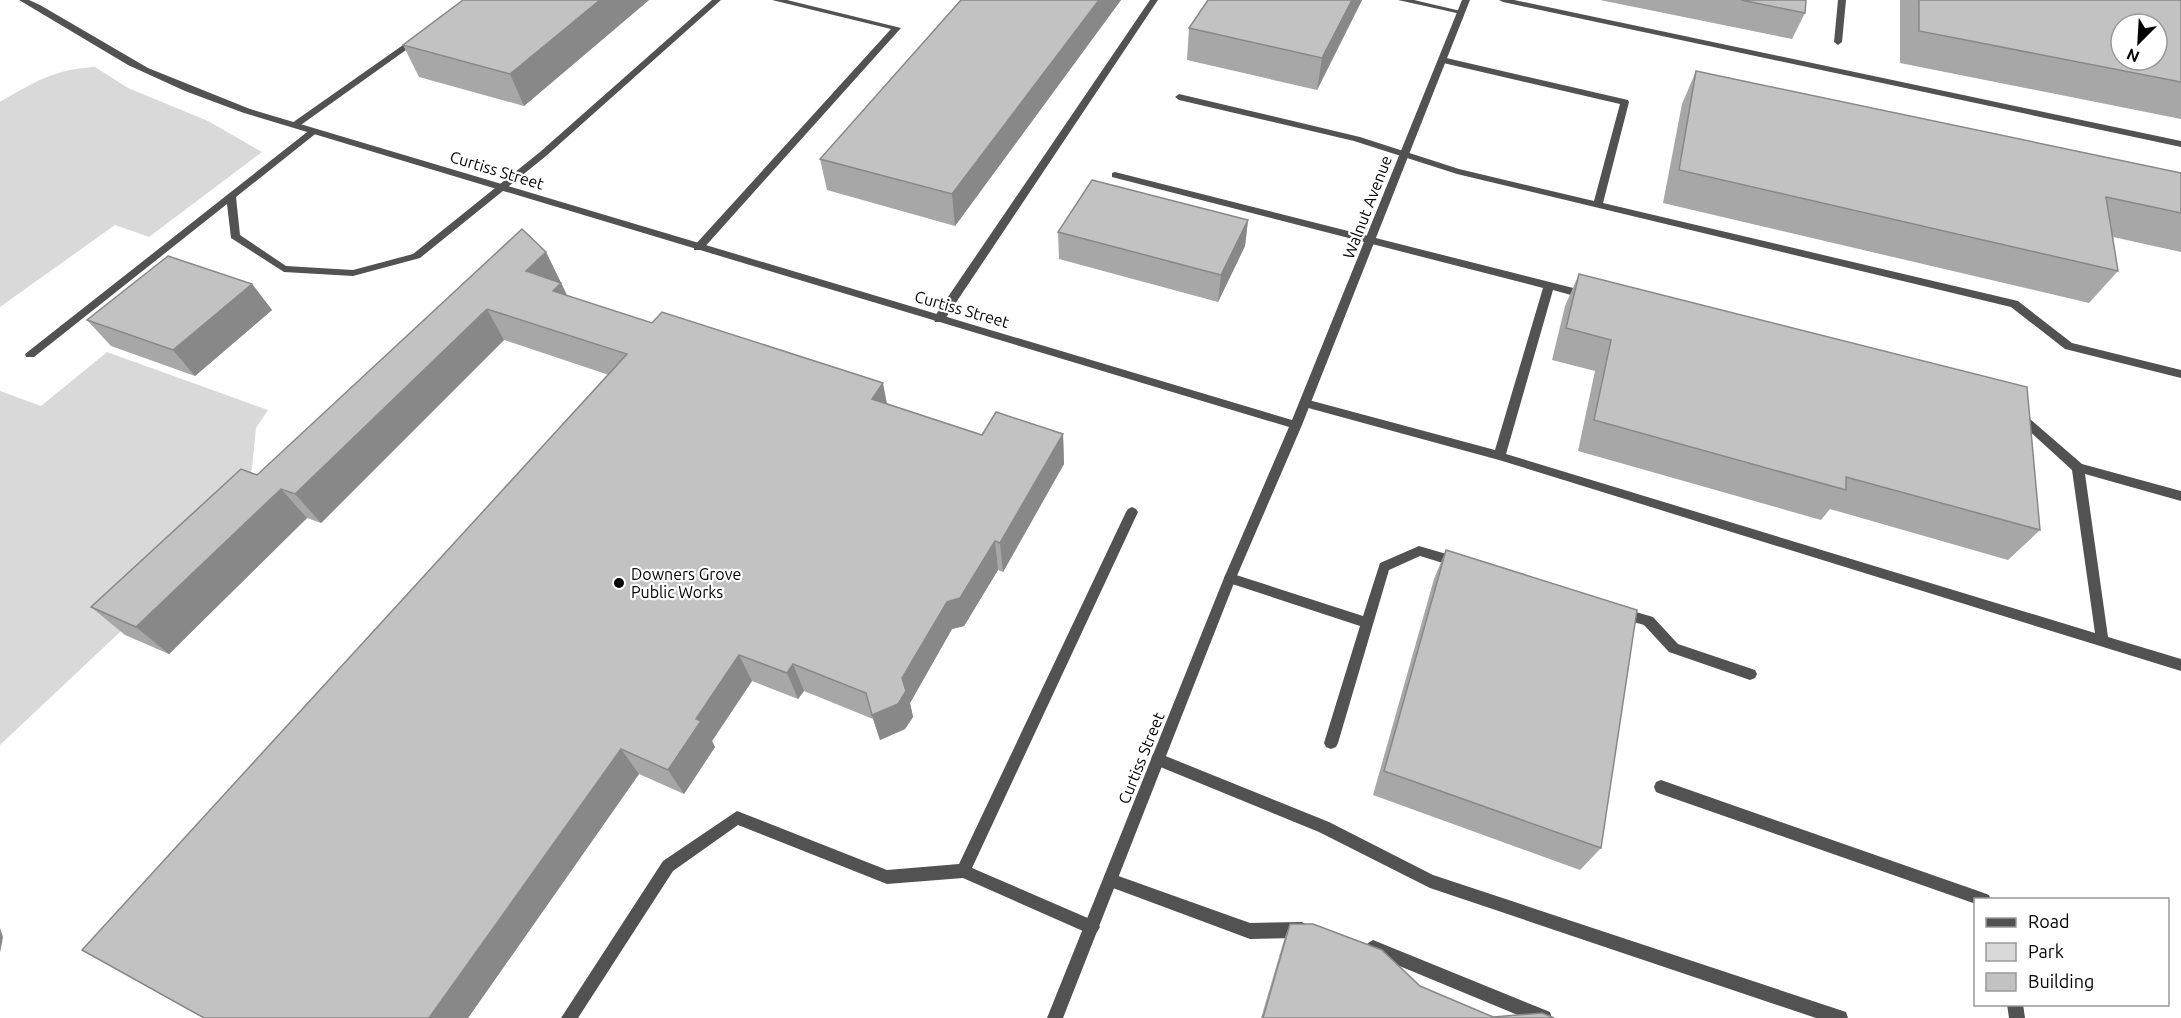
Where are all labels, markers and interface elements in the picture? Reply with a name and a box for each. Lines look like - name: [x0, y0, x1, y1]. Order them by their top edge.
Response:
- north arrow: [2109, 12, 2169, 72]
- text: N: [2124, 45, 2142, 66]
- street label: Curtiss Street: [448, 147, 547, 193]
- street label: Walnut Avenue: [1339, 153, 1395, 261]
- street label: Curtiss Street: [913, 287, 1012, 331]
- place label: Downers Grove Public Works: [631, 565, 741, 601]
- marker: Downers Grove Public Works: [612, 576, 626, 590]
- street label: Curtiss Street: [1114, 709, 1168, 806]
- legend: [1974, 898, 2169, 1006]
- text: Road: [2028, 911, 2070, 931]
- text: Park: [2028, 941, 2064, 961]
- text: Building: [2028, 971, 2094, 991]

